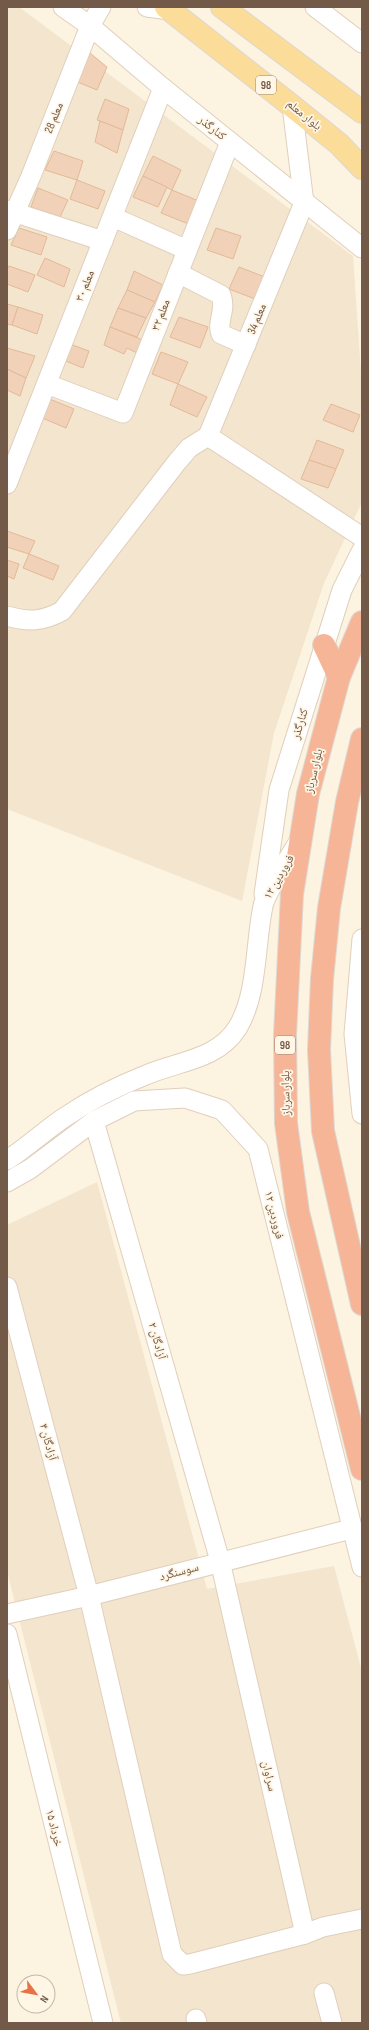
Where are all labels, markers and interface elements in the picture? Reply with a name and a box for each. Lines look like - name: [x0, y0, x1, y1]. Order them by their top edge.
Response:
- road number: 98: [256, 76, 276, 94]
- street label: بلوار معلم: [283, 96, 325, 134]
- street label: معلم 28: [41, 100, 67, 136]
- street label: کنارگذر: [194, 112, 229, 144]
- street label: معلم ۳۰: [72, 268, 98, 304]
- street label: معلم ۳۲: [148, 297, 174, 333]
- street label: معلم 34: [244, 301, 270, 337]
- street label: کنارگذر: [288, 707, 312, 742]
- street label: بلوار سرباز: [301, 747, 326, 796]
- street label: ۱۲ فروردین: [260, 852, 298, 902]
- road number: 98: [275, 1036, 295, 1054]
- street label: بلوار سرباز: [278, 1070, 294, 1117]
- street label: ۱۲ فروردین: [261, 1189, 287, 1241]
- street label: آزادگان ۲: [145, 1321, 170, 1362]
- street label: آزادگان ۴: [36, 1422, 60, 1463]
- street label: سوسنگرد: [158, 1560, 200, 1584]
- street label: سراوان: [258, 1759, 280, 1793]
- street label: ۱۵ خرداد: [42, 1808, 66, 1849]
- north arrow: [16, 1974, 56, 2014]
- text: N: [37, 1993, 51, 2005]

